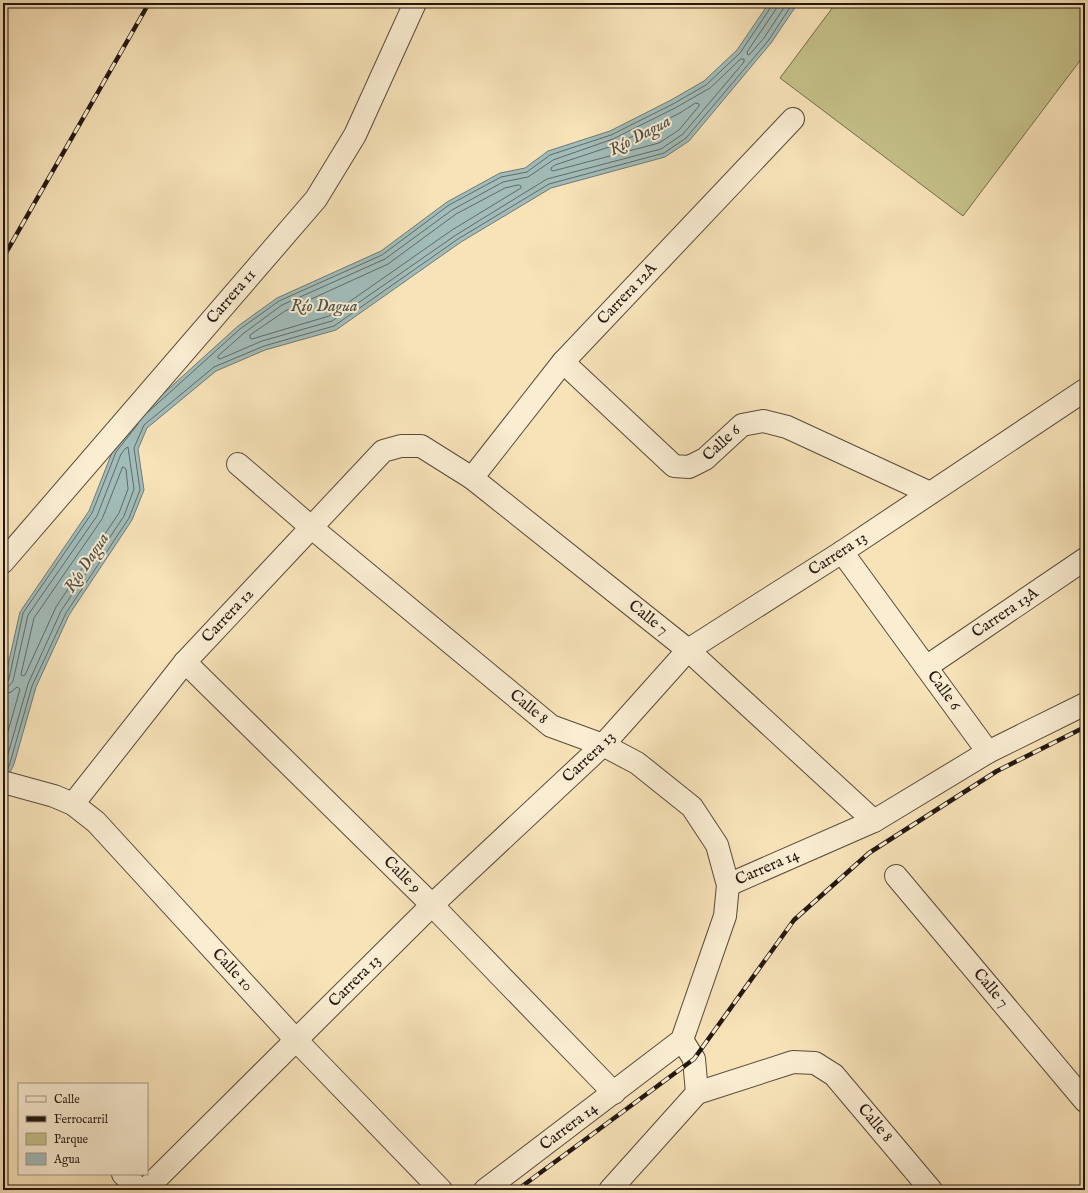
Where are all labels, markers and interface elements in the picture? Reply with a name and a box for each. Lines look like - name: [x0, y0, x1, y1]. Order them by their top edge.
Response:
- water label: Río Dagua: [605, 111, 675, 161]
- street label: Carrera 12A: [593, 258, 662, 329]
- street label: Carrera 11: [203, 266, 261, 328]
- water label: Río Dagua: [290, 296, 358, 317]
- street label: Calle 6: [699, 421, 745, 466]
- street label: Carrera 13: [805, 528, 871, 581]
- water label: Río Dagua: [60, 529, 114, 597]
- street label: Carrera 13A: [968, 583, 1044, 643]
- street label: Carrera 12: [198, 585, 259, 647]
- street label: Calle 7: [624, 596, 672, 640]
- street label: Calle 6: [922, 667, 965, 715]
- street label: Calle 8: [505, 686, 552, 729]
- street label: Carrera 13: [559, 728, 620, 787]
- street label: Carrera 14: [732, 845, 802, 890]
- street label: Calle 9: [379, 852, 425, 898]
- street label: Calle 10: [207, 945, 257, 996]
- street label: Carrera 13: [325, 951, 385, 1012]
- street label: Calle 7: [968, 965, 1013, 1012]
- legend: [18, 1083, 148, 1175]
- text: Calle: [54, 1092, 80, 1107]
- street label: Carrera 14: [536, 1099, 602, 1155]
- street label: Calle 8: [853, 1100, 897, 1147]
- text: Ferrocarril: [54, 1112, 109, 1127]
- text: Parque: [54, 1132, 89, 1148]
- text: Agua: [53, 1152, 81, 1167]

